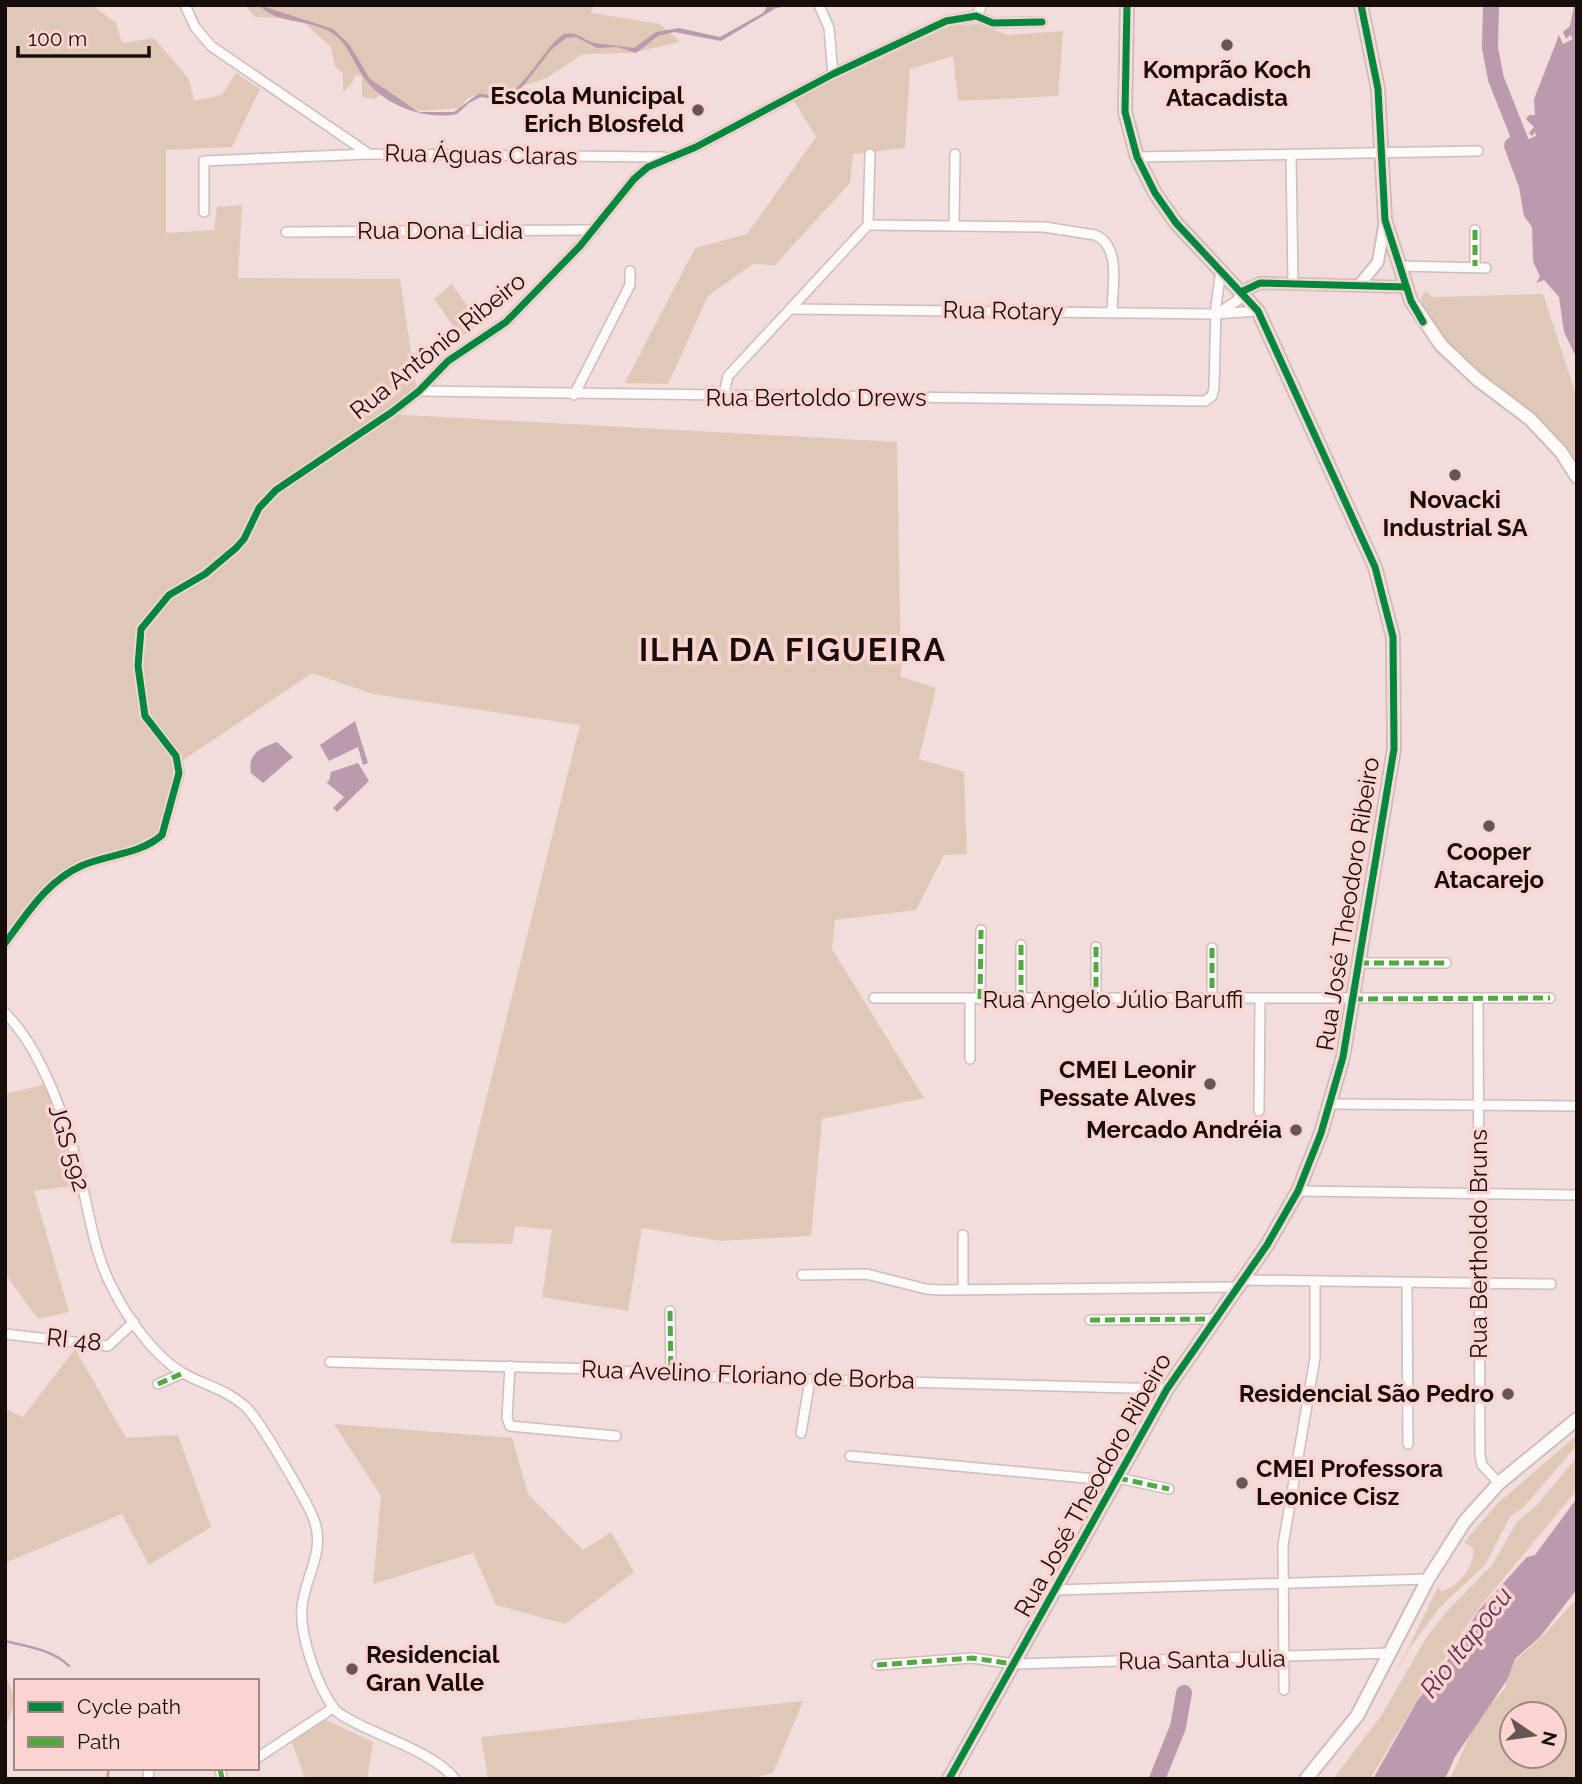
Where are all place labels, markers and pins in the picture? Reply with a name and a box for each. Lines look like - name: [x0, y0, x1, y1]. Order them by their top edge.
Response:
- marker: Komprão Koch Atacadista: [1219, 37, 1235, 53]
- place label: Komprão Koch Atacadista: [1143, 55, 1311, 112]
- place label: Escola Municipal Erich Blosfeld: [490, 81, 684, 138]
- marker: Escola Municipal Erich Blosfeld: [690, 102, 706, 118]
- marker: Novacki Industrial SA: [1447, 467, 1463, 483]
- place label: Novacki Industrial SA: [1382, 485, 1528, 542]
- marker: Cooper Atacarejo: [1481, 818, 1497, 834]
- place label: Cooper Atacarejo: [1434, 837, 1544, 894]
- place label: CMEI Leonir Pessate Alves: [1039, 1055, 1196, 1112]
- marker: CMEI Leonir Pessate Alves: [1202, 1076, 1218, 1092]
- place label: Mercado Andréia: [1086, 1115, 1282, 1144]
- marker: Mercado Andréia: [1288, 1122, 1304, 1138]
- place label: Residencial São Pedro: [1239, 1379, 1494, 1408]
- marker: Residencial São Pedro: [1500, 1386, 1516, 1402]
- place label: CMEI Professora Leonice Cisz: [1256, 1454, 1443, 1511]
- marker: CMEI Professora Leonice Cisz: [1234, 1475, 1250, 1491]
- place label: Residencial Gran Valle: [366, 1640, 500, 1697]
- marker: Residencial Gran Valle: [344, 1661, 360, 1677]

